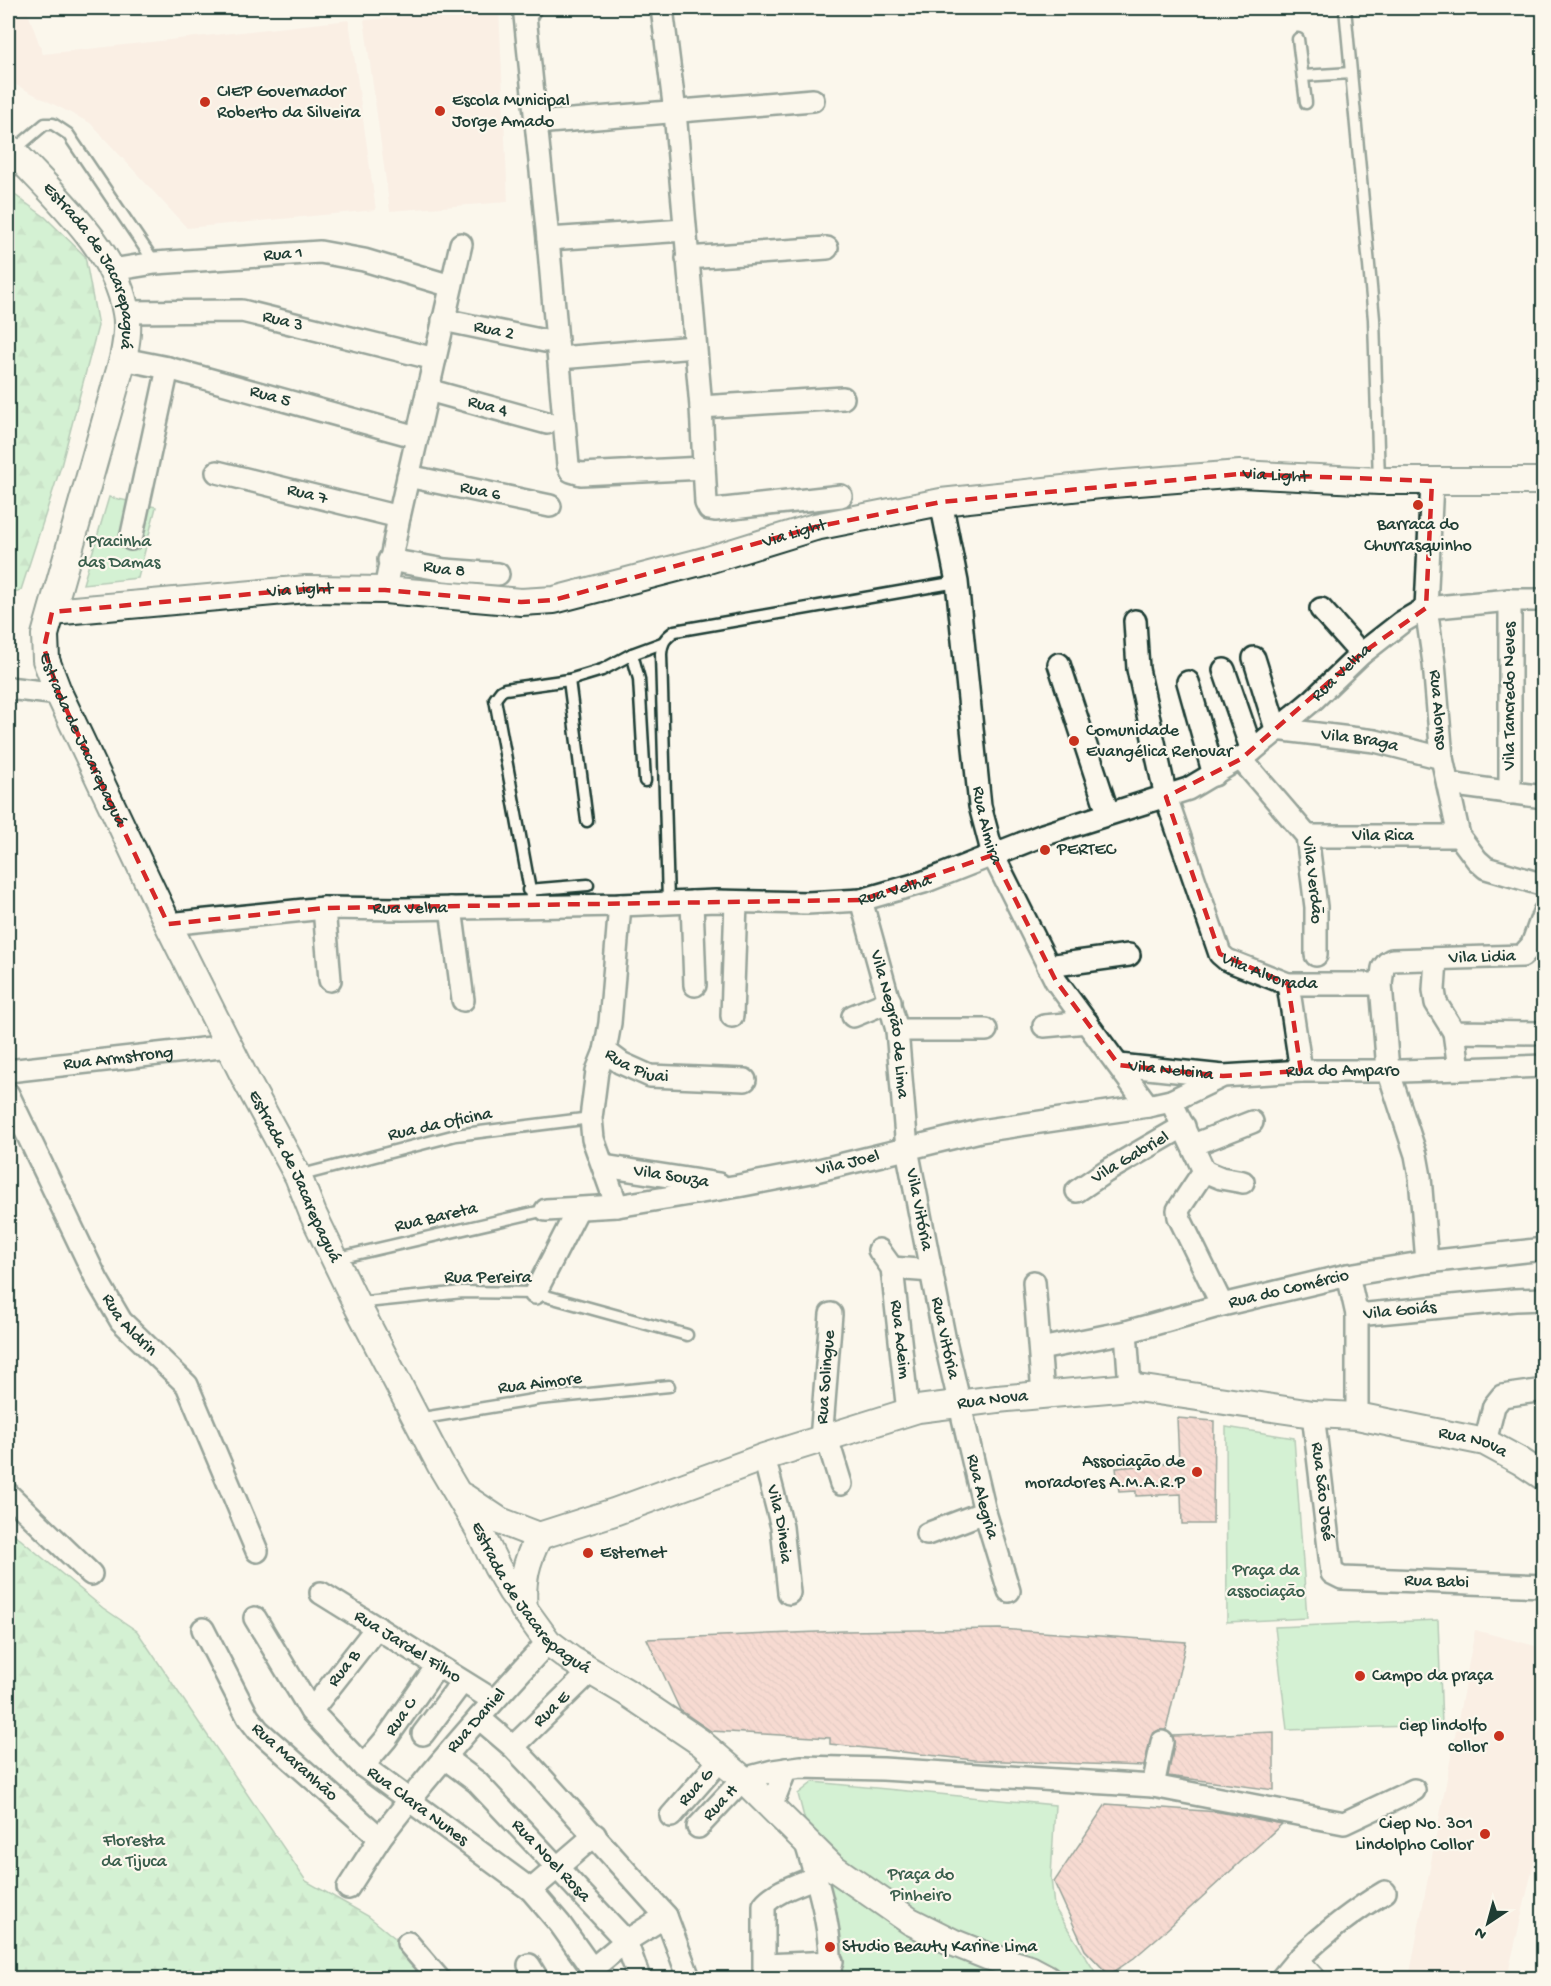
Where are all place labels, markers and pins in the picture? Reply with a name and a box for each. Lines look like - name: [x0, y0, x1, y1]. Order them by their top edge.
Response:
- place label: CIEP Governador Roberto da Silveira: [217, 82, 361, 124]
- place label: Escola Municipal Jorge Amado: [452, 91, 570, 133]
- marker: CIEP Governador Roberto da Silveira: [198, 95, 212, 109]
- marker: Escola Municipal Jorge Amado: [433, 104, 447, 118]
- marker: Barraca do Churrasquinho: [1411, 498, 1425, 512]
- place label: Barraca do Churrasquinho: [1364, 515, 1472, 557]
- place label: Comunidade Evangélica Renovar: [1086, 721, 1234, 763]
- marker: Comunidade Evangélica Renovar: [1067, 734, 1081, 748]
- place label: PERTEC: [1056, 840, 1117, 861]
- marker: PERTEC: [1038, 843, 1052, 857]
- place label: Associação de moradores A.M.A.R.P: [1024, 1452, 1186, 1494]
- marker: Associação de moradores A.M.A.R.P: [1190, 1465, 1204, 1479]
- place label: Esternet: [600, 1543, 668, 1564]
- marker: Esternet: [581, 1546, 595, 1560]
- place label: Campo da praça: [1372, 1666, 1494, 1687]
- marker: Campo da praça: [1353, 1669, 1367, 1683]
- place label: ciep lindolfo collor: [1399, 1716, 1489, 1758]
- marker: ciep lindolfo collor: [1492, 1729, 1506, 1743]
- place label: Ciep No. 301 Lindolpho Collor: [1355, 1814, 1475, 1856]
- marker: Ciep No. 301 Lindolpho Collor: [1478, 1827, 1492, 1841]
- place label: Studio Beauty Karine Lima: [842, 1937, 1038, 1958]
- marker: Studio Beauty Karine Lima: [823, 1940, 837, 1954]

